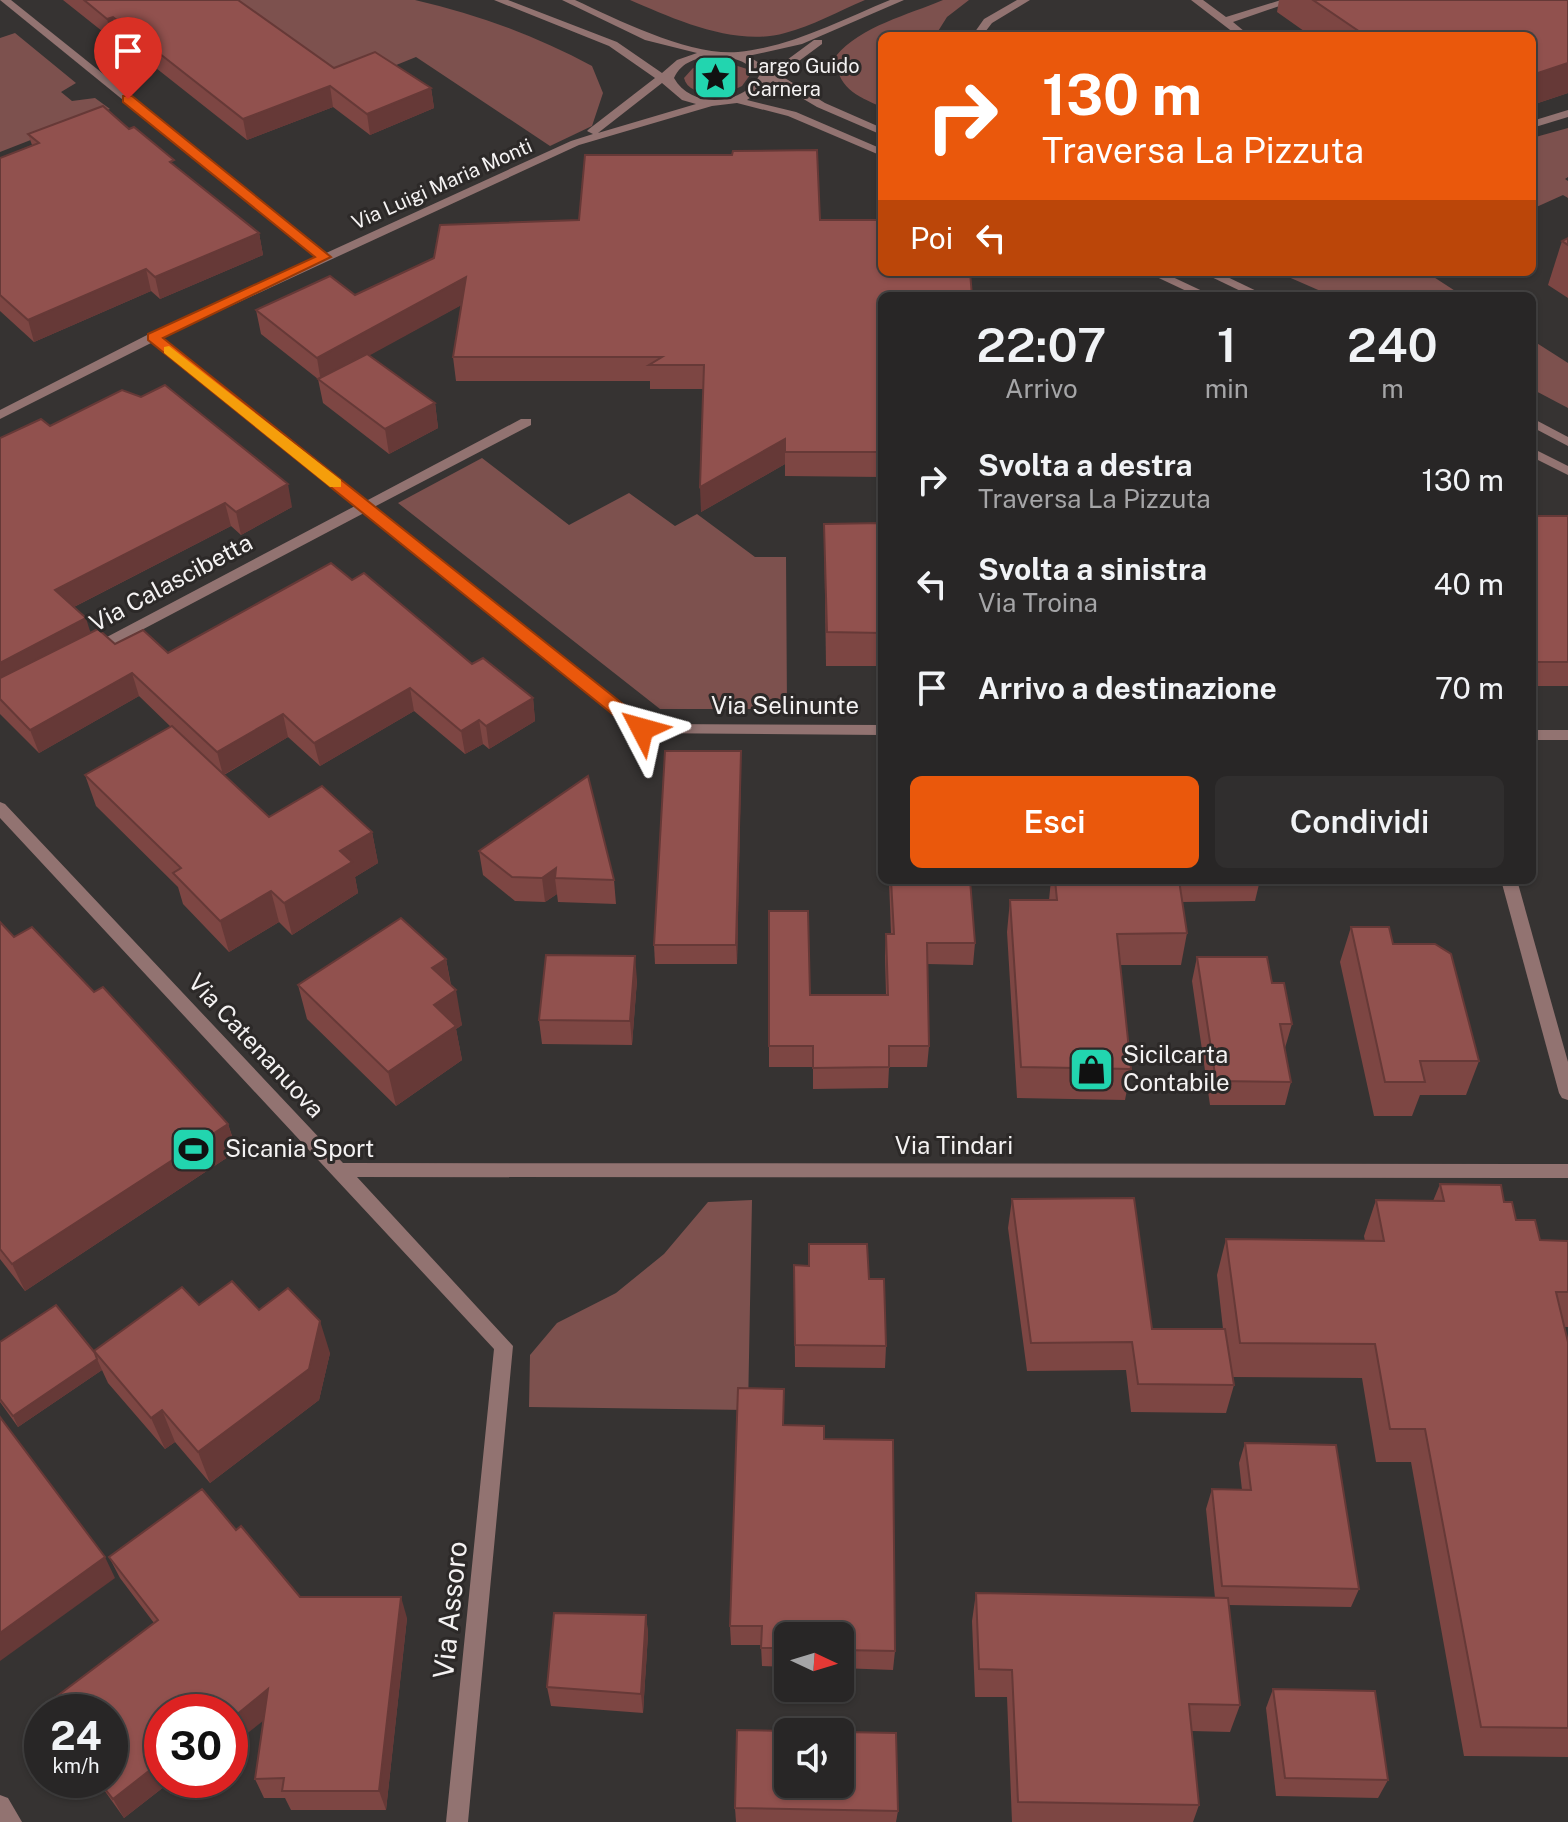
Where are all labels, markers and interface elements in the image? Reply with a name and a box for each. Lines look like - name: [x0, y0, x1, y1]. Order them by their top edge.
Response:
- pin: [94, 17, 162, 99]
- icon: arrive: [106, 29, 150, 73]
- place icon: Largo Guido Carnera: [692, 53, 740, 101]
- place label: Largo Guido Carnera: [747, 54, 860, 101]
- text: 130 m: [1042, 62, 1202, 128]
- icon: right: [910, 64, 1014, 168]
- text: Traversa La Pizzuta: [1042, 129, 1364, 171]
- street label: Via Luigi Maria Monti: [348, 133, 536, 235]
- icon: left: [969, 216, 1013, 260]
- text: Poi: [910, 220, 953, 256]
- text: 22:07: [976, 316, 1106, 373]
- text: 1: [1217, 316, 1237, 373]
- text: 240: [1347, 316, 1438, 373]
- text: Arrivo: [1005, 373, 1078, 404]
- text: min: [1205, 373, 1249, 404]
- text: m: [1381, 373, 1404, 404]
- text: Svolta a destra: [978, 447, 1193, 483]
- icon: right: [910, 458, 954, 502]
- text: 130 m: [1421, 462, 1504, 498]
- text: Traversa La Pizzuta: [978, 483, 1211, 514]
- street label: Via Calascibetta: [84, 527, 257, 637]
- text: Svolta a sinistra: [978, 551, 1207, 587]
- icon: left: [910, 562, 954, 606]
- text: 40 m: [1434, 566, 1504, 602]
- text: Via Troina: [978, 587, 1098, 618]
- icon: arrive: [910, 666, 954, 710]
- text: Arrivo a destinazione: [978, 670, 1277, 706]
- text: 70 m: [1435, 670, 1504, 706]
- position arrow: [600, 687, 684, 771]
- street label: Via Selinunte: [711, 691, 859, 719]
- button: Esci: [910, 776, 1199, 868]
- button: Condividi: [1215, 776, 1504, 868]
- street label: Via Catenanuova: [183, 968, 330, 1123]
- place label: Sicilcarta Contabile: [1123, 1040, 1230, 1096]
- shop icon: Sicilcarta Contabile: [1068, 1045, 1116, 1093]
- sports icon: Sicania Sport: [170, 1125, 218, 1173]
- street label: Via Tindari: [895, 1131, 1013, 1159]
- place label: Sicania Sport: [225, 1134, 374, 1162]
- street label: Via Assoro: [426, 1540, 473, 1680]
- north arrow: [774, 1622, 854, 1702]
- map controls: [774, 1622, 854, 1798]
- speed limit sign: 30: [144, 1694, 248, 1798]
- text: 24: [50, 1712, 102, 1759]
- button: sound: [774, 1718, 854, 1798]
- text: km/h: [52, 1754, 100, 1778]

